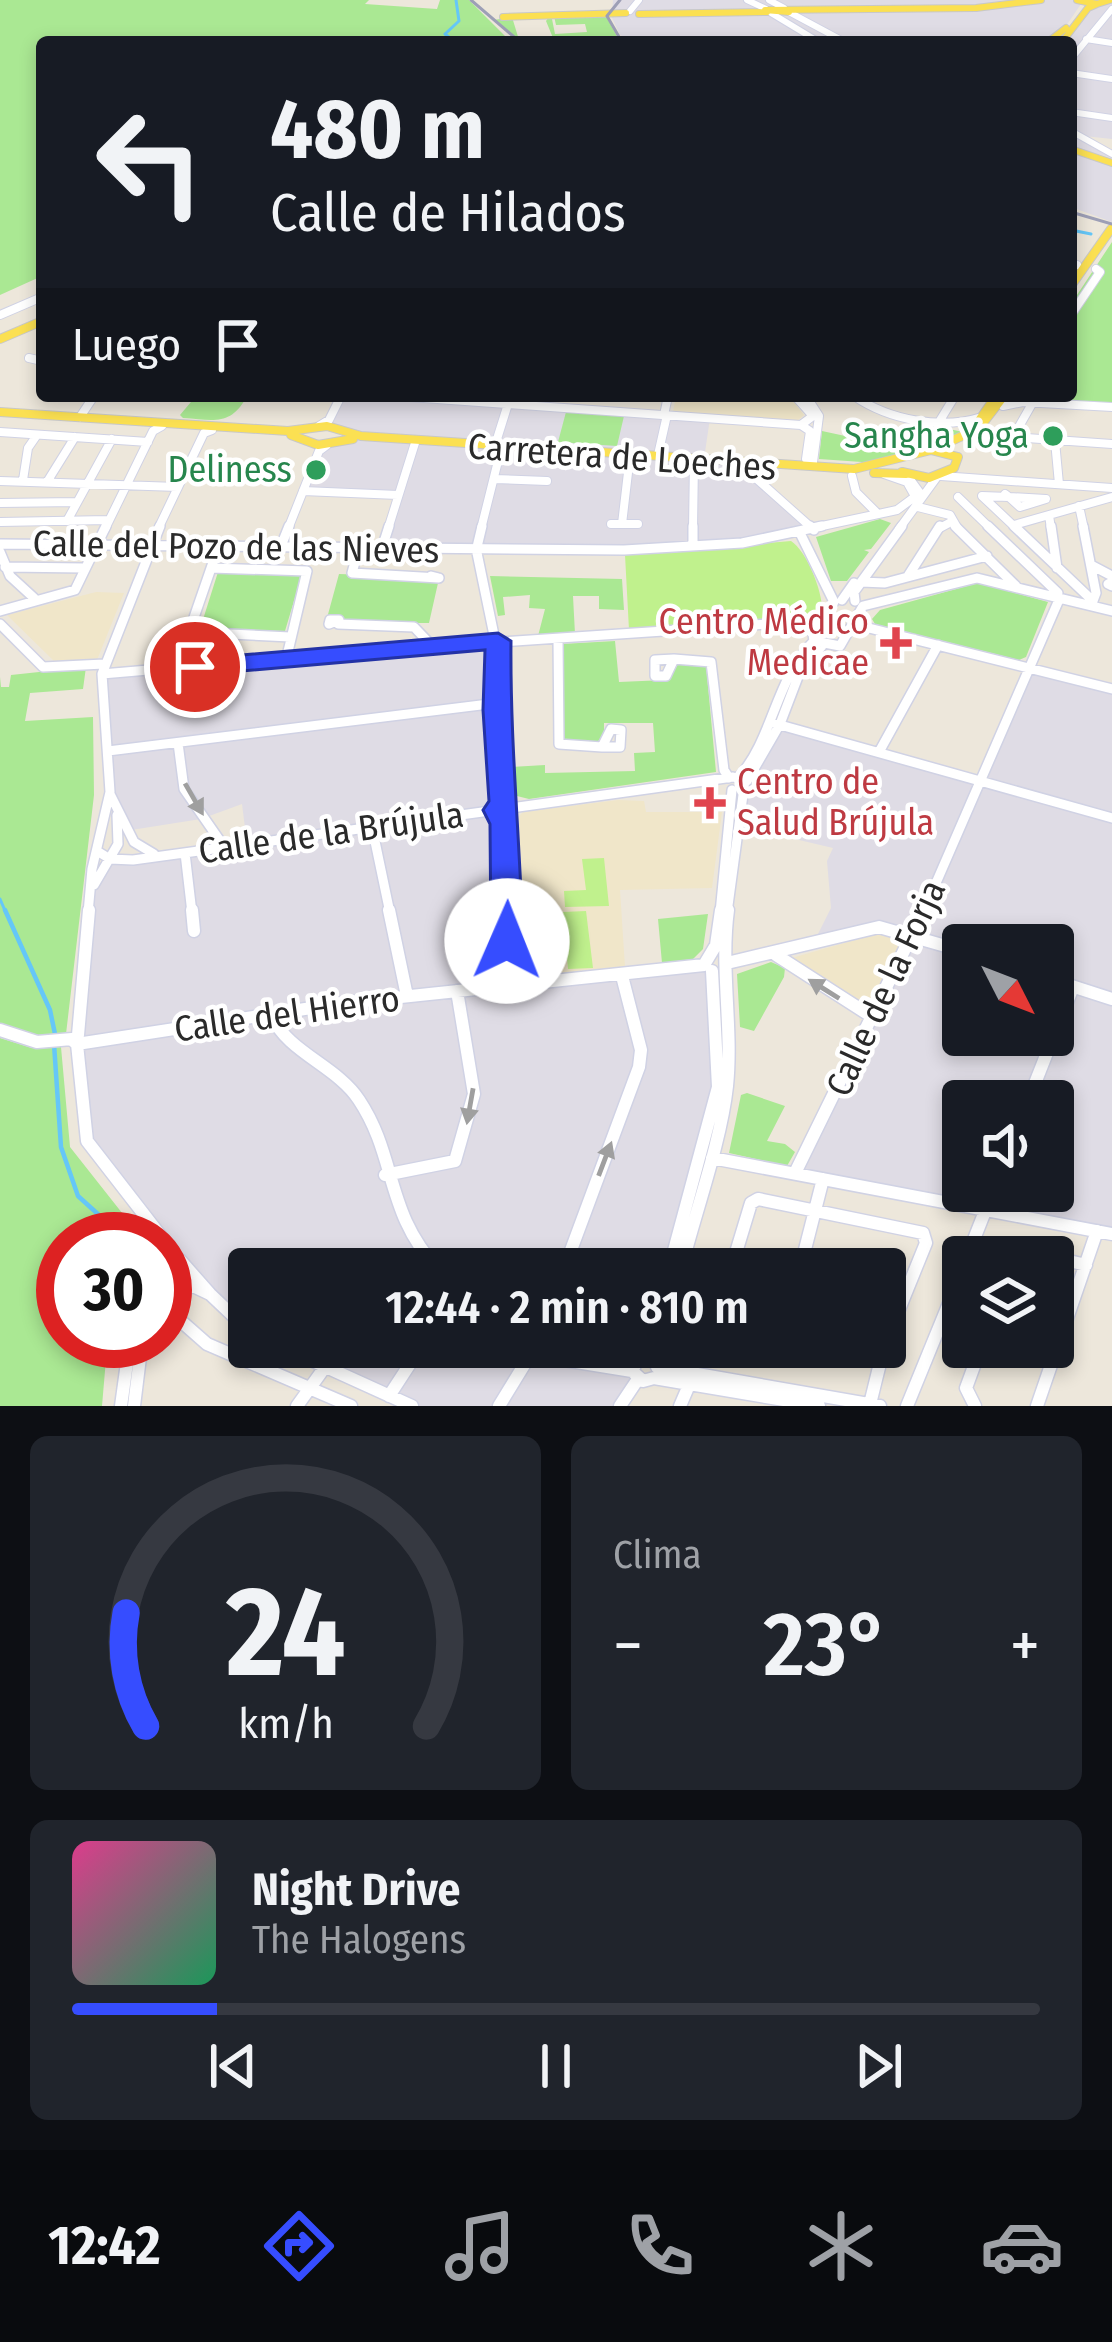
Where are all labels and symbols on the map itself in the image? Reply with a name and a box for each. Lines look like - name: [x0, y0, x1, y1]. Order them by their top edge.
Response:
- place label: Sangha Yoga: [844, 414, 1029, 458]
- marker: Sangha Yoga: [1040, 423, 1066, 449]
- street label: Carretera de Loeches: [466, 424, 778, 490]
- place label: Deliness: [168, 448, 292, 492]
- marker: Deliness: [303, 457, 329, 483]
- street label: Calle del Pozo de las Nieves: [32, 521, 440, 573]
- place label: Centro Médico Medicae: [659, 600, 869, 685]
- pin: [144, 616, 246, 718]
- marker: Centro Médico Medicae: [880, 627, 912, 659]
- place label: Centro de Salud Brújula: [737, 760, 934, 845]
- one-way arrow: [182, 782, 204, 815]
- marker: Centro de Salud Brújula: [694, 787, 726, 819]
- street label: Calle de la Brújula: [196, 793, 466, 873]
- street label: Calle de la Forja: [817, 873, 955, 1103]
- position arrow: [444, 878, 570, 1004]
- north arrow: [942, 924, 1074, 1056]
- street label: Calle del Hierro: [172, 976, 402, 1052]
- one-way arrow: [807, 978, 840, 1000]
- one-way arrow: [460, 1088, 478, 1126]
- one-way arrow: [596, 1141, 615, 1177]
- speed limit sign: 30: [36, 1212, 192, 1368]

